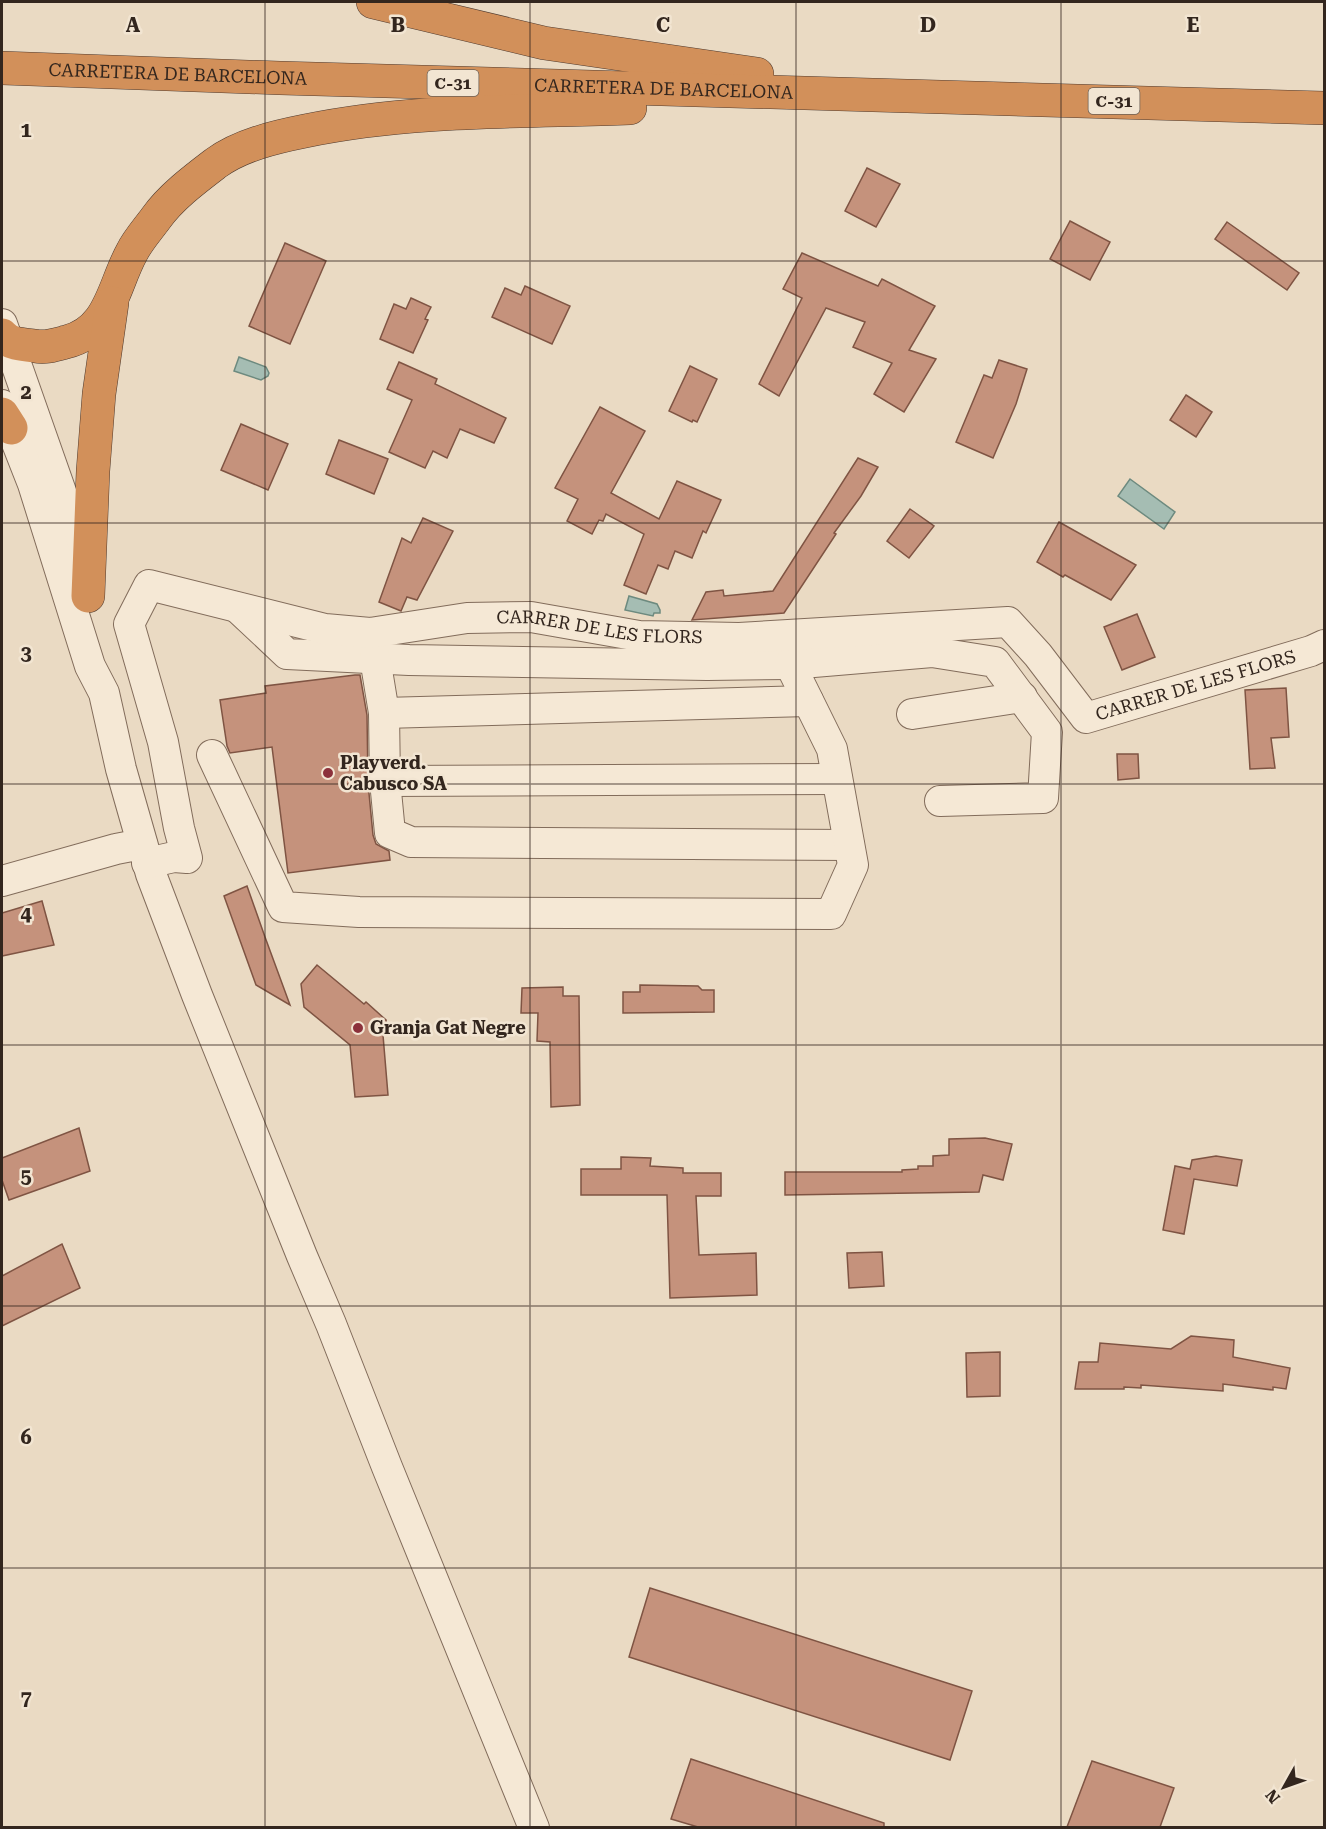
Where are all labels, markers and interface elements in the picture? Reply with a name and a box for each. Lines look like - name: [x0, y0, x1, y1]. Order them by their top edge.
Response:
- text: A: [126, 13, 141, 37]
- text: B: [391, 13, 405, 37]
- text: C: [656, 13, 670, 37]
- text: D: [920, 13, 936, 37]
- text: E: [1187, 13, 1200, 37]
- street label: CARRETERA DE BARCELONA: [48, 59, 308, 89]
- road number: C-31: [428, 70, 478, 96]
- street label: CARRETERA DE BARCELONA: [534, 74, 794, 103]
- road number: C-31: [1088, 88, 1140, 114]
- text: 1: [20, 118, 32, 142]
- text: 2: [20, 380, 32, 404]
- street label: CARRER DE LES FLORS: [496, 606, 703, 647]
- text: 3: [20, 641, 32, 665]
- street label: CARRER DE LES FLORS: [1093, 645, 1298, 725]
- place label: Playverd. Cabusco SA: [340, 752, 447, 794]
- marker: Playverd. Cabusco SA: [321, 766, 335, 780]
- text: 4: [20, 902, 32, 926]
- place label: Granja Gat Negre: [370, 1017, 526, 1038]
- marker: Granja Gat Negre: [351, 1021, 365, 1035]
- text: 5: [20, 1164, 32, 1188]
- text: 6: [20, 1425, 32, 1449]
- text: 7: [20, 1686, 32, 1710]
- north arrow: [1254, 1757, 1314, 1817]
- text: N: [1262, 1785, 1284, 1807]

